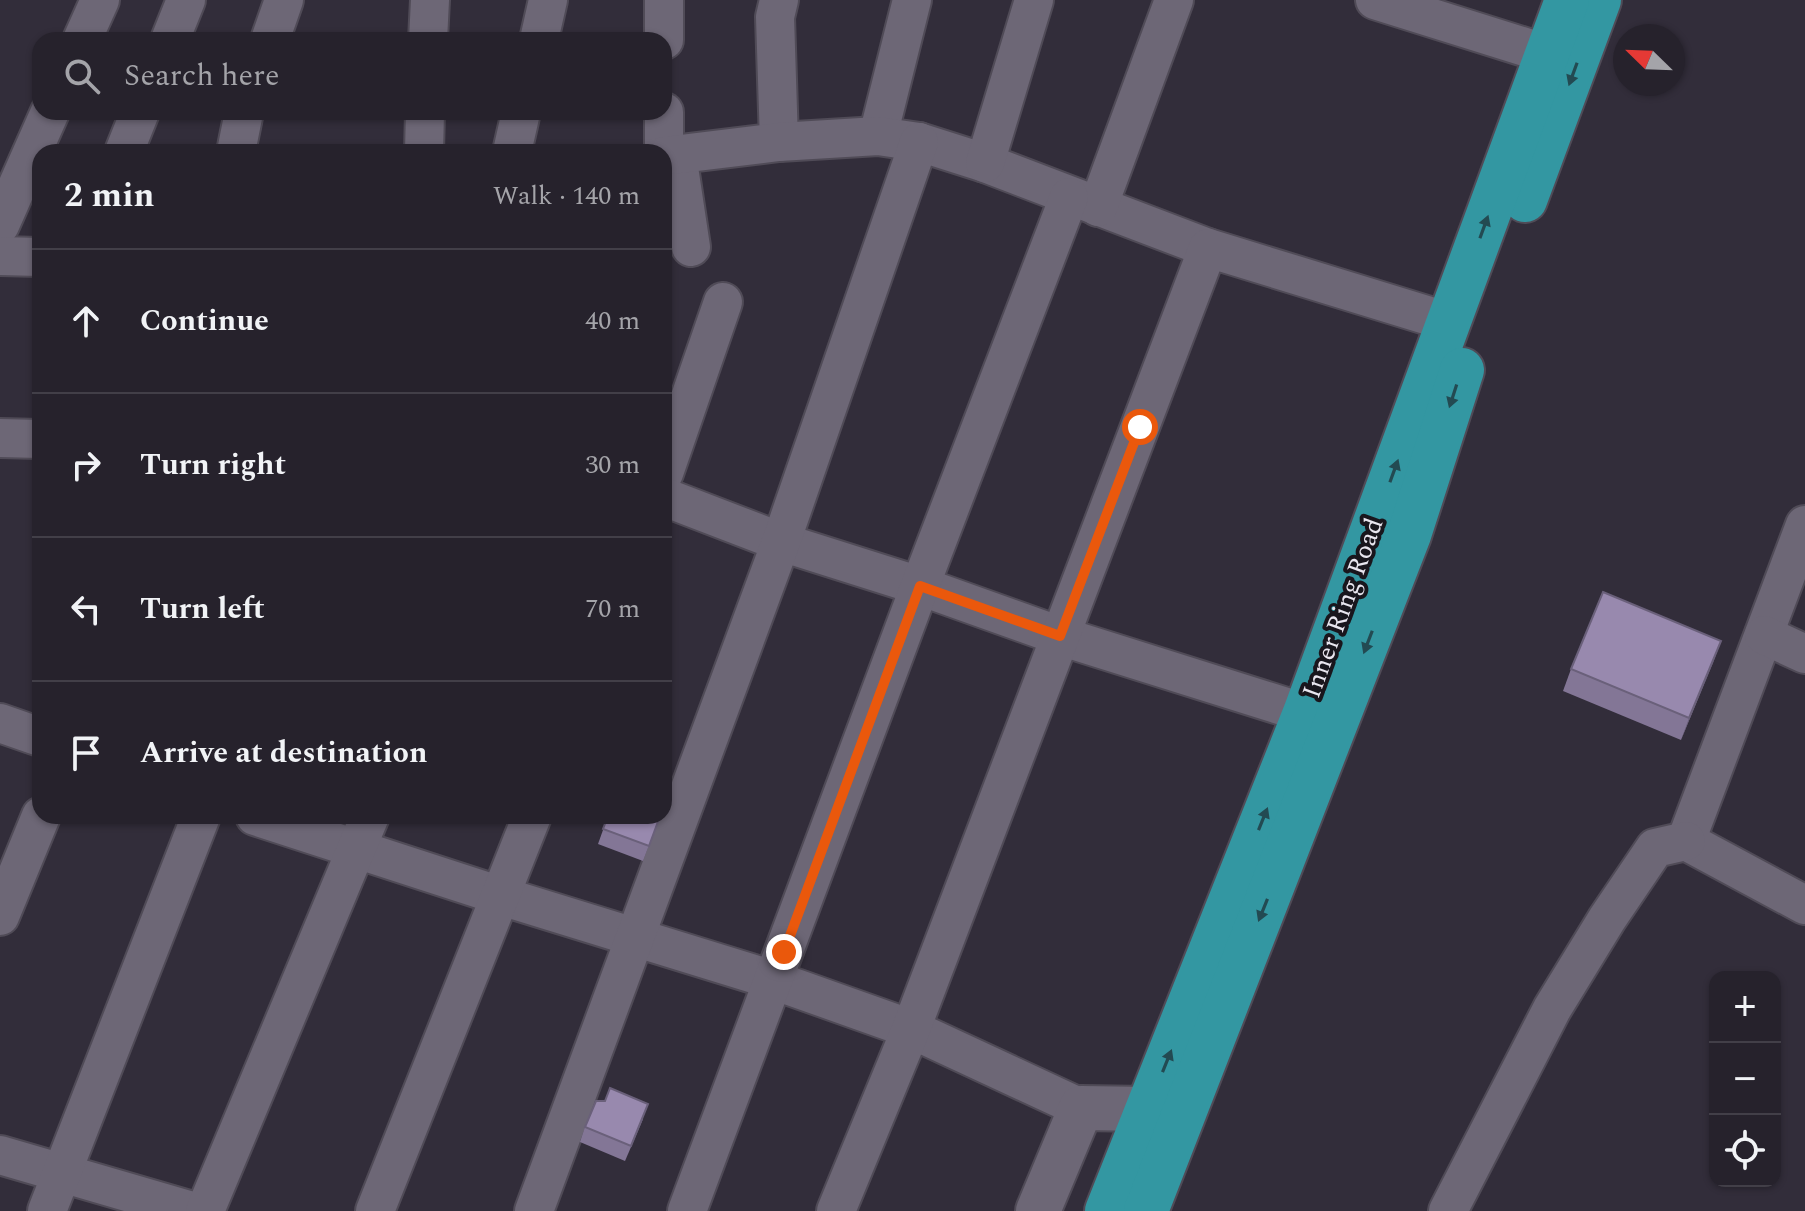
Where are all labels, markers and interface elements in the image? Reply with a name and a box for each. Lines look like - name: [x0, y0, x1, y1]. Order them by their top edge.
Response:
- north arrow: [1613, 24, 1685, 96]
- search box: [32, 32, 672, 120]
- text: Search here: [124, 53, 280, 99]
- icon: search: [60, 54, 104, 98]
- one-way arrow: [1566, 62, 1578, 86]
- text: 2 min: [64, 170, 154, 222]
- text: Walk · 140 m: [493, 176, 640, 216]
- one-way arrow: [1478, 215, 1491, 239]
- text: Continue: [140, 298, 269, 344]
- icon: ahead: [64, 299, 108, 343]
- text: 40 m: [585, 301, 640, 341]
- one-way arrow: [1447, 384, 1459, 408]
- route start: [1122, 409, 1158, 445]
- text: Turn right: [140, 442, 286, 488]
- icon: right: [64, 443, 108, 487]
- text: 30 m: [585, 445, 640, 485]
- one-way arrow: [1388, 459, 1401, 483]
- street label: Inner Ring Road: [1292, 512, 1394, 704]
- text: Turn left: [140, 586, 265, 632]
- icon: left: [64, 587, 108, 631]
- text: 70 m: [585, 589, 640, 629]
- one-way arrow: [1361, 630, 1374, 654]
- text: Arrive at destination: [140, 730, 427, 776]
- icon: arrive: [64, 731, 108, 775]
- one-way arrow: [1257, 807, 1270, 831]
- one-way arrow: [1256, 898, 1269, 922]
- route end: [766, 934, 802, 970]
- map controls: [1709, 971, 1781, 1187]
- button: +: [1709, 971, 1781, 1043]
- button: −: [1709, 1043, 1781, 1115]
- one-way arrow: [1161, 1049, 1174, 1073]
- button: locate: [1709, 1115, 1781, 1187]

